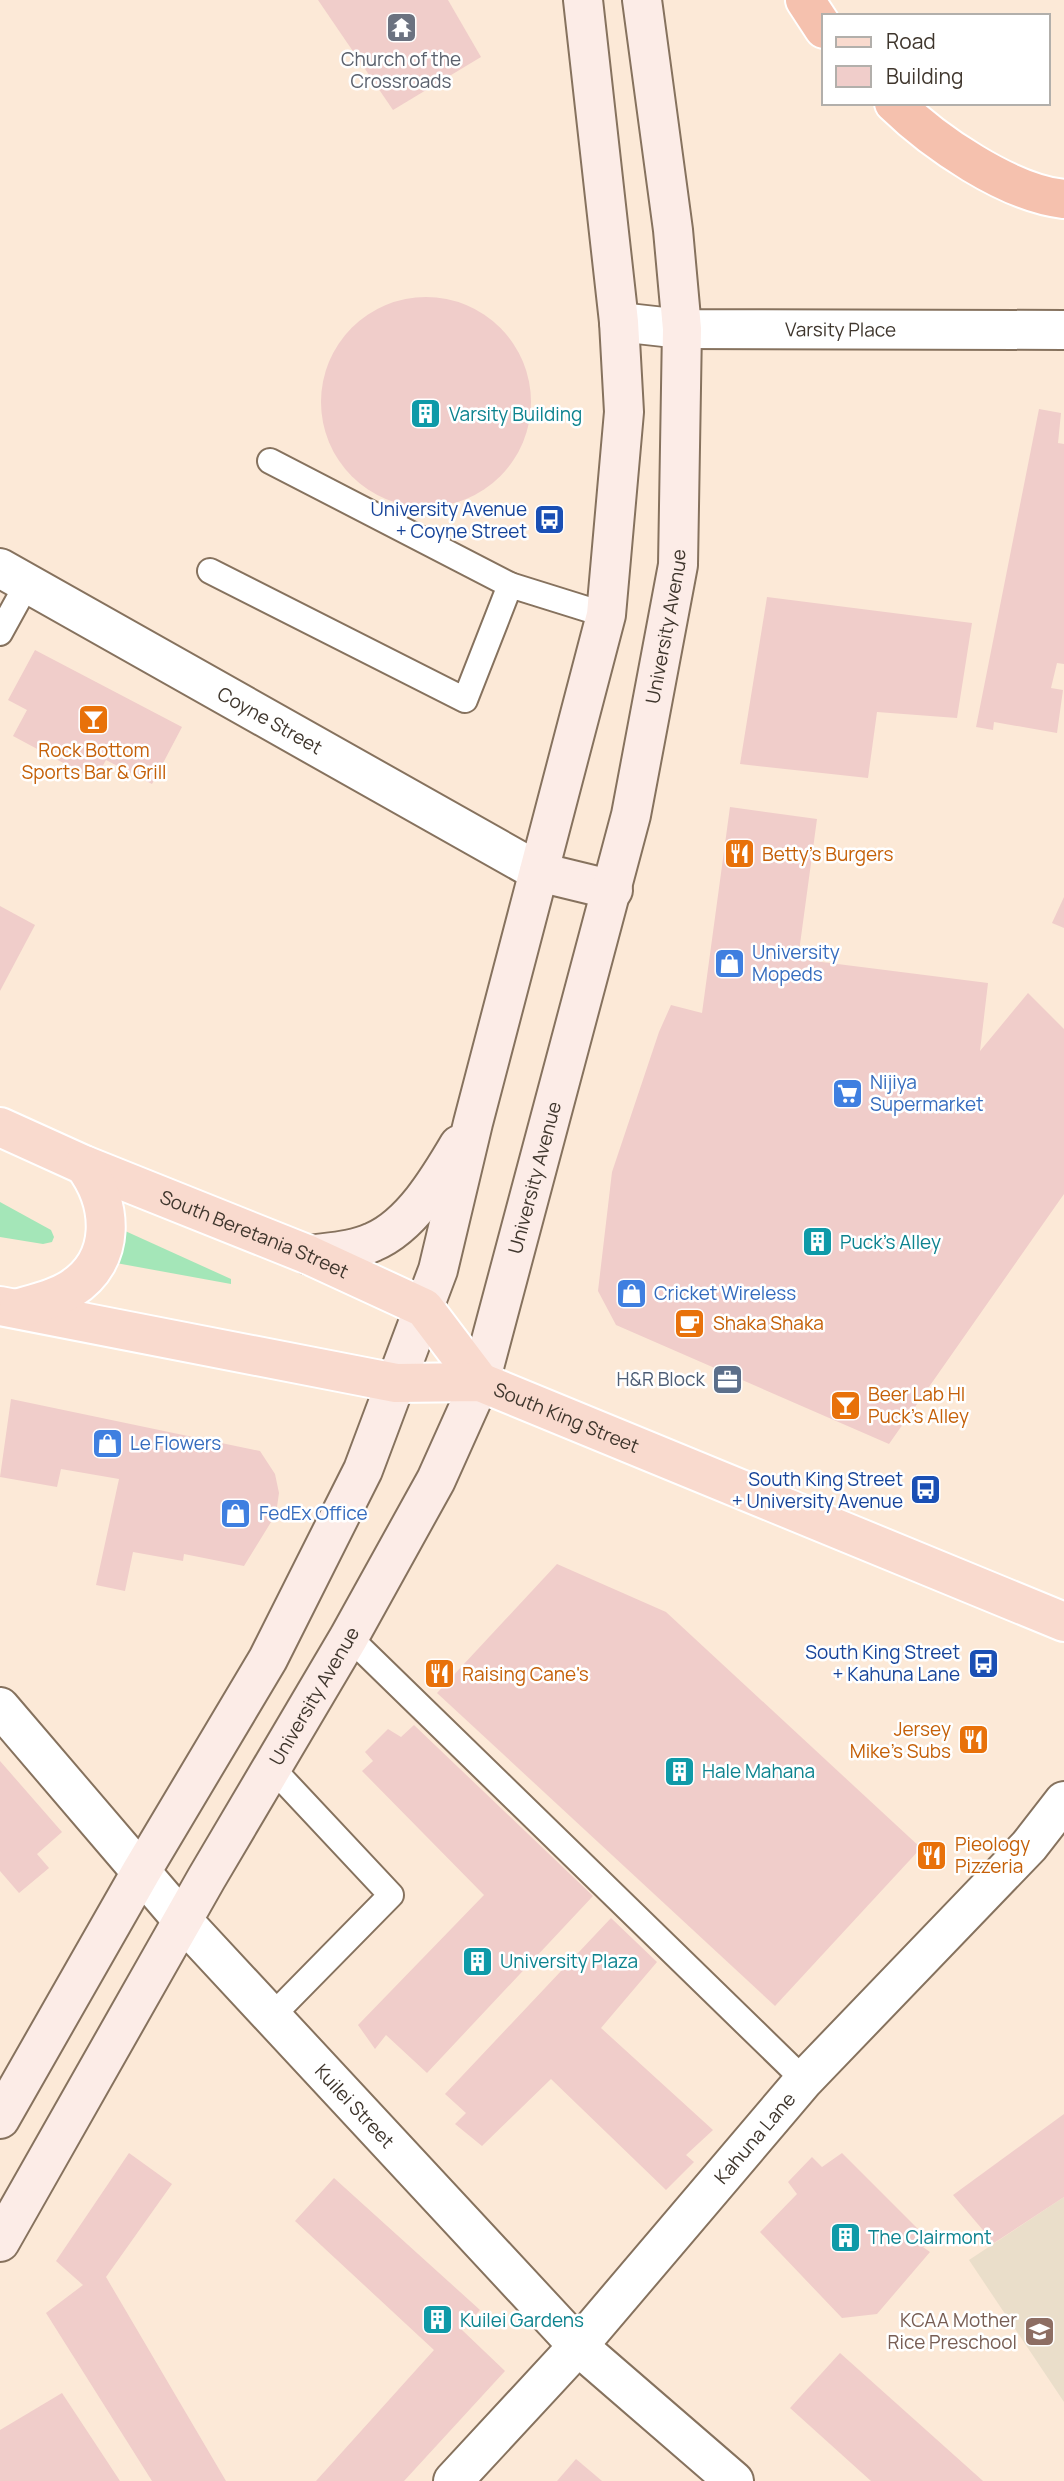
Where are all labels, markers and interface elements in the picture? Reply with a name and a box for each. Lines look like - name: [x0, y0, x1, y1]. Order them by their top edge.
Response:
- temple icon: Church of the Crossroads: [384, 11, 418, 45]
- legend: [822, 14, 1050, 105]
- text: Road: [886, 27, 936, 55]
- place label: Church of the Crossroads: [341, 46, 461, 94]
- text: Building: [886, 62, 963, 90]
- street label: Varsity Place: [785, 316, 896, 343]
- building icon: Varsity Building: [409, 397, 443, 431]
- place label: Varsity Building: [449, 401, 582, 427]
- place label: University Avenue + Coyne Street: [370, 496, 527, 544]
- bus stop icon: University Avenue + Coyne Street: [533, 503, 567, 537]
- street label: University Avenue: [639, 549, 692, 706]
- street label: Coyne Street: [213, 680, 327, 760]
- bar icon: Rock Bottom Sports Bar & Grill: [77, 702, 111, 736]
- place label: Rock Bottom Sports Bar & Grill: [21, 737, 167, 785]
- restaurant icon: Betty’s Burgers: [722, 837, 756, 871]
- place label: Betty’s Burgers: [762, 841, 894, 867]
- place label: University Mopeds: [752, 939, 840, 987]
- shop icon: University Mopeds: [712, 946, 746, 980]
- place label: Nijiya Supermarket: [870, 1069, 984, 1117]
- supermarket icon: Nijiya Supermarket: [830, 1076, 864, 1110]
- street label: University Avenue: [502, 1098, 567, 1257]
- street label: South Beretania Street: [156, 1184, 353, 1285]
- building icon: Puck's Alley: [800, 1225, 834, 1259]
- place label: Puck's Alley: [840, 1229, 941, 1255]
- shop icon: Cricket Wireless: [614, 1276, 648, 1310]
- place label: Cricket Wireless: [654, 1280, 796, 1306]
- cafe icon: Shaka Shaka: [673, 1306, 707, 1340]
- place label: Shaka Shaka: [713, 1310, 824, 1336]
- office icon: H&R Block: [711, 1362, 745, 1396]
- place label: H&R Block: [617, 1366, 706, 1392]
- street label: South King Street: [490, 1376, 643, 1459]
- place label: Beer Lab HI Puck's Alley: [868, 1381, 969, 1429]
- bar icon: Beer Lab HI Puck's Alley: [828, 1388, 862, 1422]
- shop icon: Le Flowers: [90, 1426, 124, 1460]
- place label: Le Flowers: [130, 1430, 221, 1456]
- place label: South King Street + University Avenue: [732, 1466, 903, 1514]
- bus stop icon: South King Street + University Avenue: [909, 1473, 943, 1507]
- shop icon: FedEx Office: [219, 1496, 253, 1530]
- place label: FedEx Office: [259, 1500, 368, 1526]
- street label: University Avenue: [263, 1622, 365, 1770]
- place label: South King Street + Kahuna Lane: [805, 1639, 960, 1687]
- bus stop icon: South King Street + Kahuna Lane: [966, 1646, 1000, 1680]
- restaurant icon: Raising Cane's: [422, 1657, 456, 1691]
- place label: Raising Cane's: [462, 1661, 589, 1687]
- place label: Jersey Mike's Subs: [850, 1716, 951, 1764]
- restaurant icon: Jersey Mike's Subs: [957, 1723, 991, 1757]
- building icon: Hale Mahana: [662, 1754, 696, 1788]
- place label: Hale Mahana: [702, 1758, 815, 1784]
- place label: Pieology Pizzeria: [955, 1831, 1030, 1879]
- restaurant icon: Pieology Pizzeria: [915, 1838, 949, 1872]
- building icon: University Plaza: [460, 1944, 494, 1978]
- place label: University Plaza: [500, 1948, 638, 1974]
- street label: Kuilei Street: [309, 2058, 400, 2154]
- street label: Kahuna Lane: [708, 2087, 801, 2189]
- building icon: The Clairmont: [828, 2220, 862, 2254]
- place label: The Clairmont: [868, 2224, 992, 2250]
- building icon: Kuilei Gardens: [420, 2303, 454, 2337]
- place label: Kuilei Gardens: [460, 2307, 584, 2333]
- place label: KCAA Mother Rice Preschool: [888, 2307, 1017, 2355]
- school or university icon: KCAA Mother Rice Preschool: [1023, 2314, 1057, 2348]

